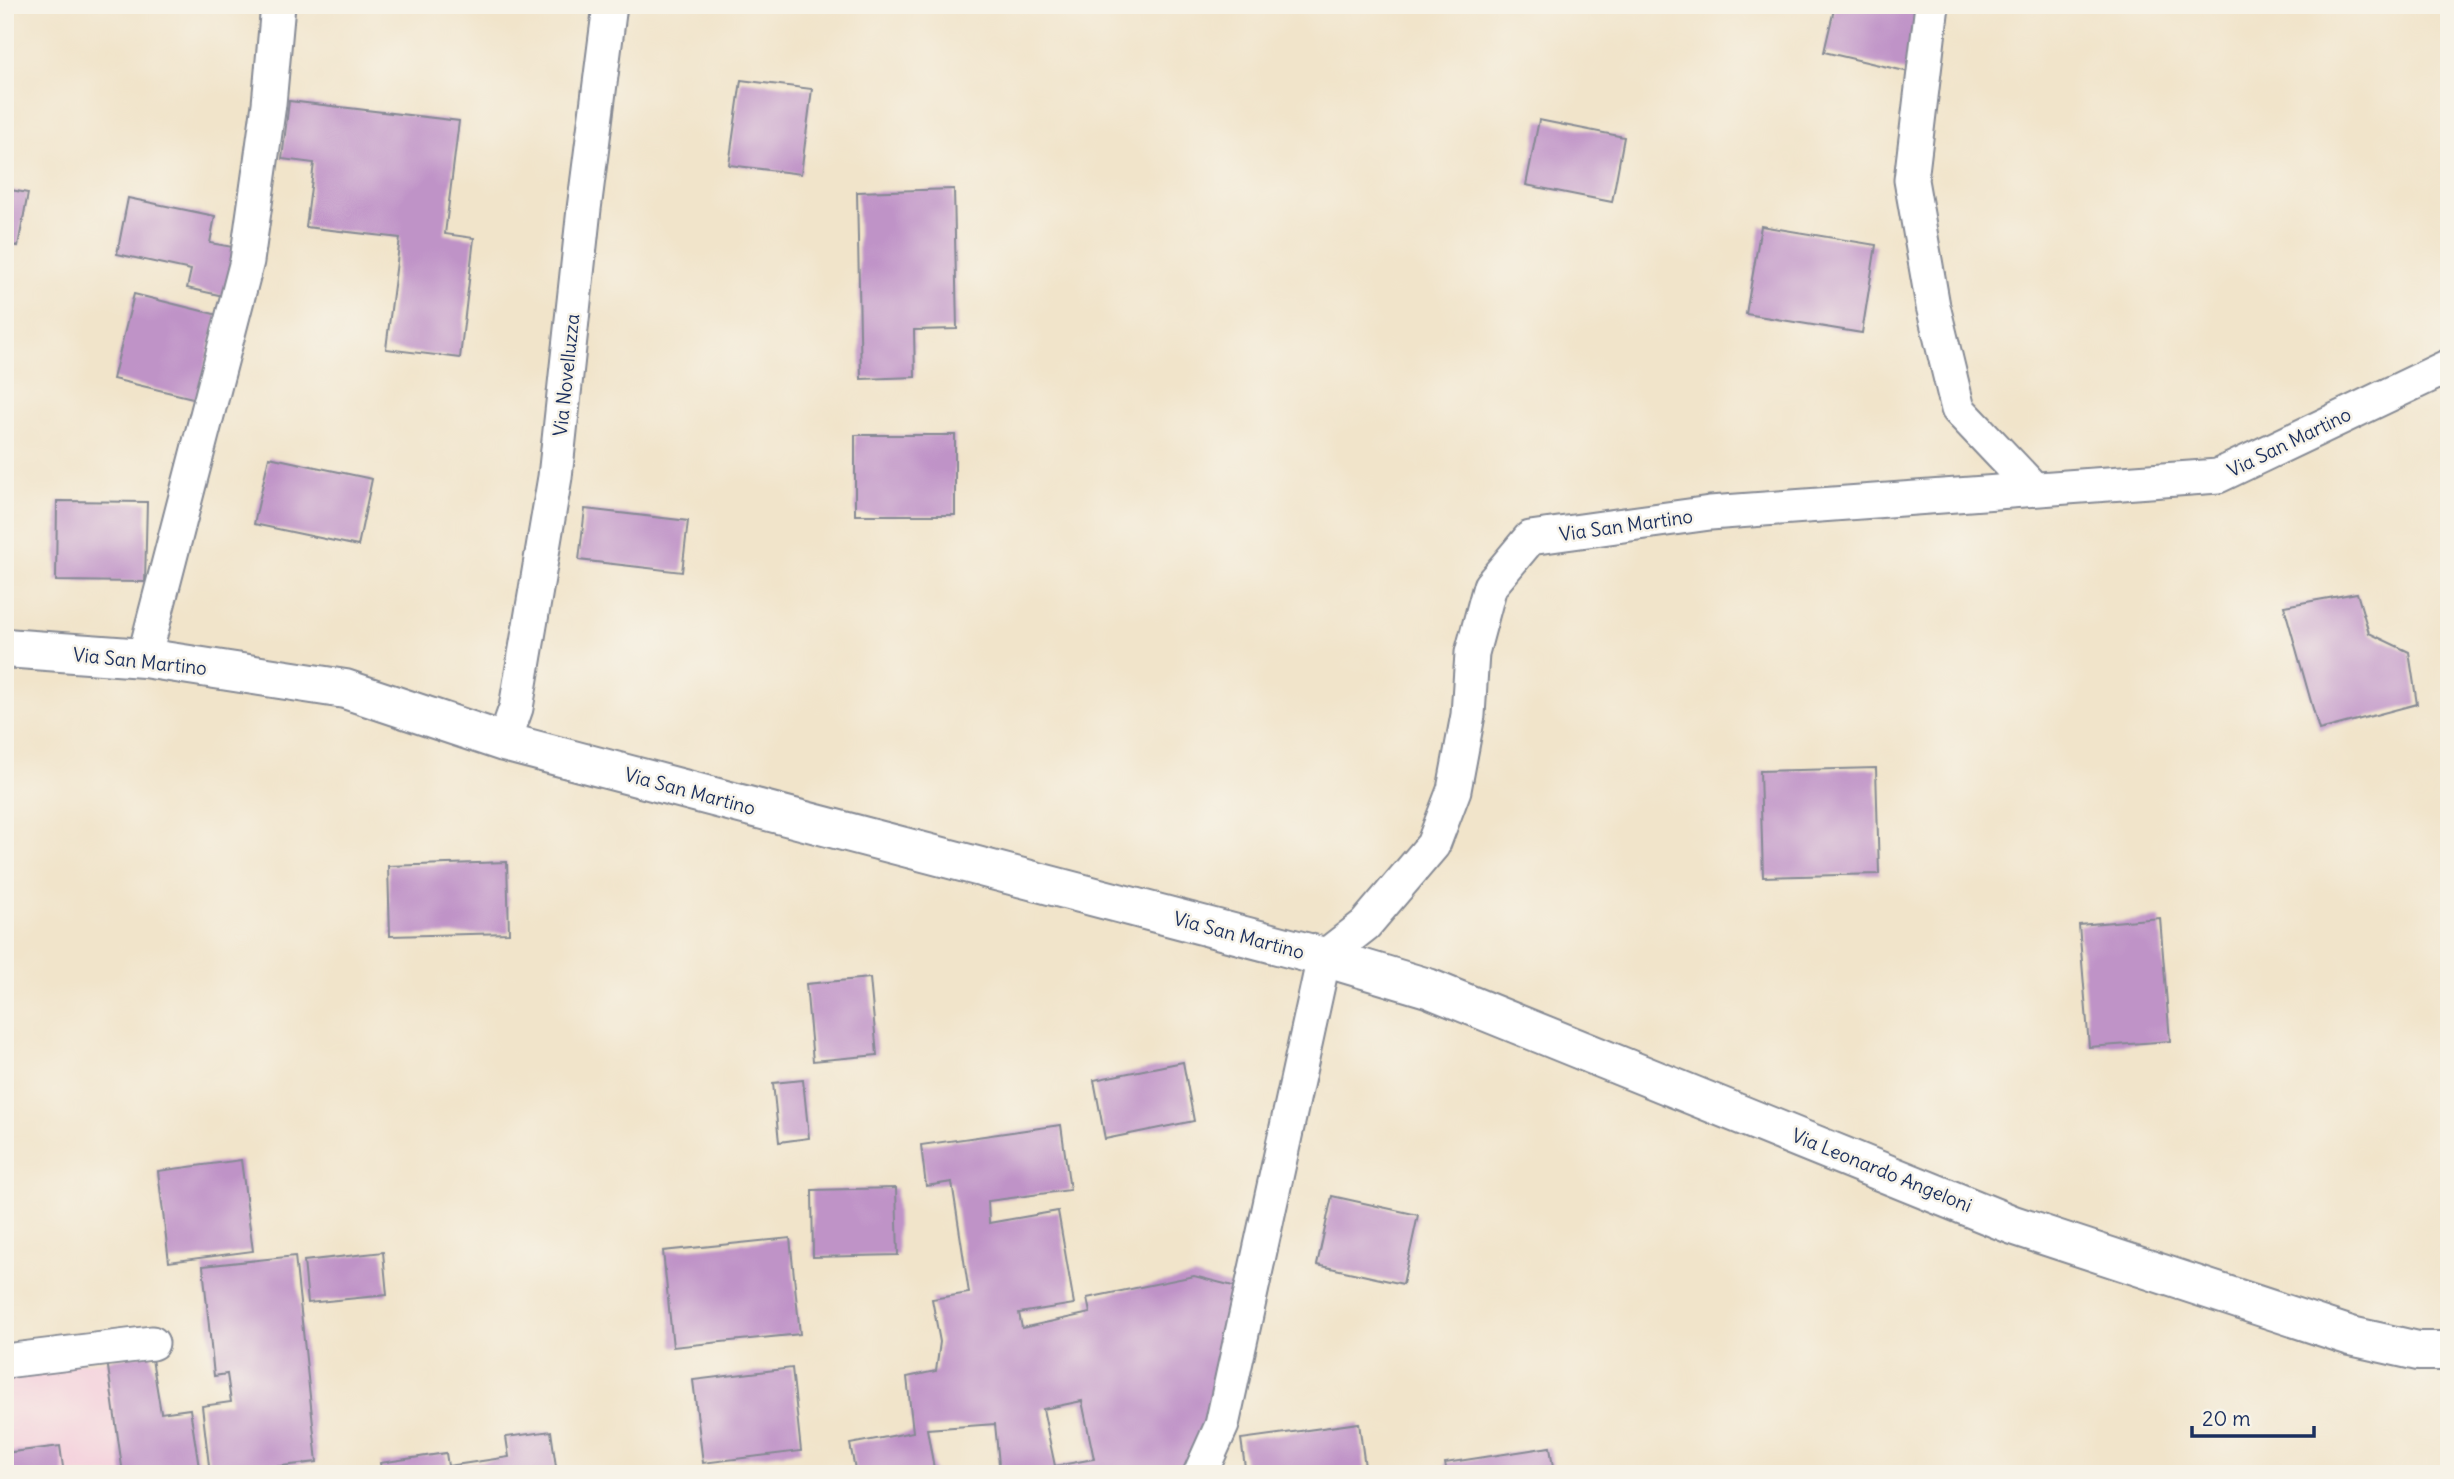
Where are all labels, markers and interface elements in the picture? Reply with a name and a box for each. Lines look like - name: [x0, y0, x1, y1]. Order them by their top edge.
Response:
- street label: Via Novelluzza: [548, 312, 584, 437]
- street label: Via San Martino: [2223, 402, 2355, 482]
- street label: Via San Martino: [1558, 504, 1694, 546]
- street label: Via San Martino: [72, 642, 208, 680]
- street label: Via San Martino: [622, 762, 758, 820]
- street label: Via San Martino: [1171, 906, 1307, 964]
- street label: Via Leonardo Angeloni: [1788, 1123, 1976, 1217]
- scale bar: [2192, 1395, 2314, 1439]
- text: 20 m: [2202, 1405, 2251, 1432]

